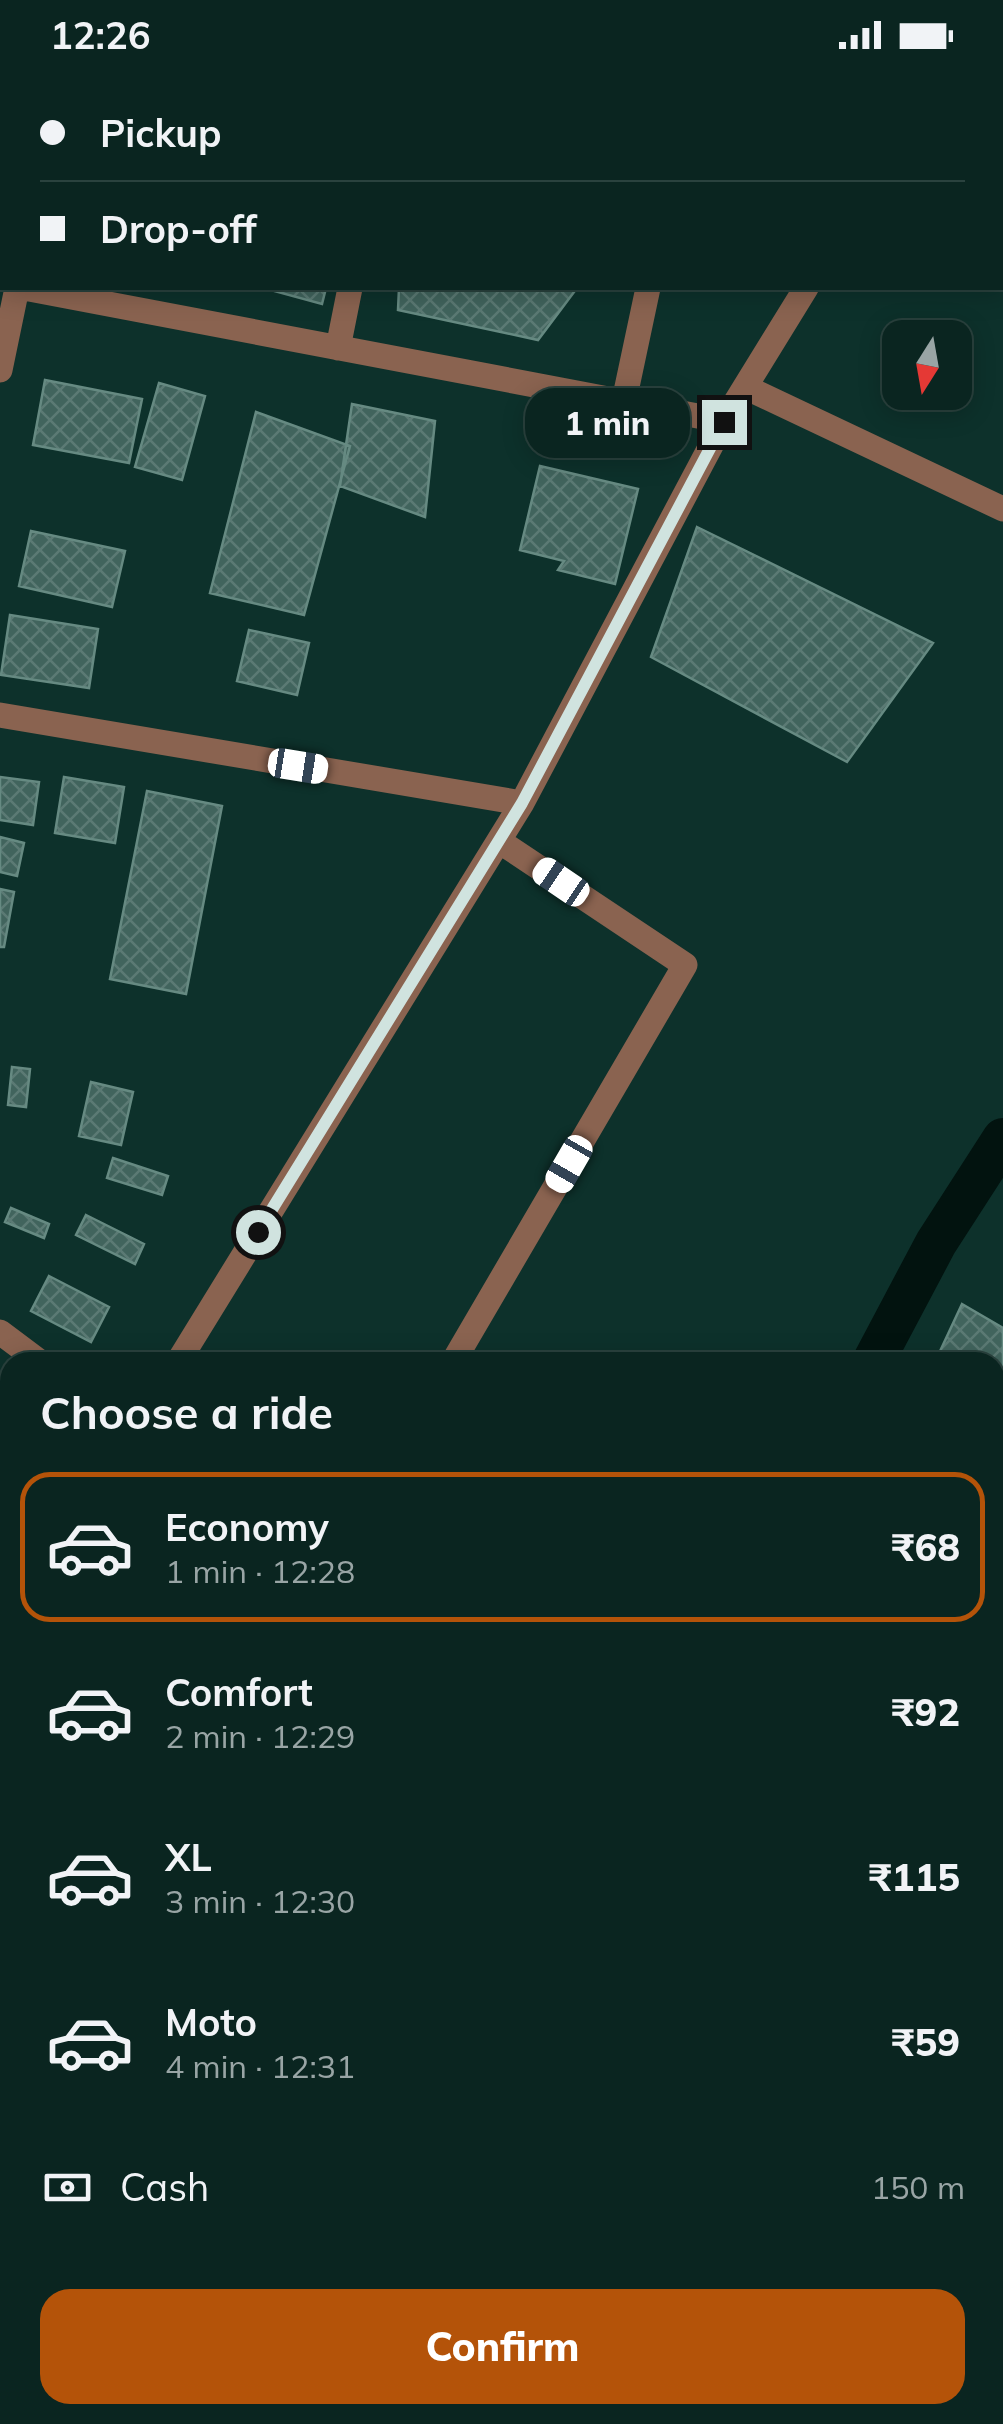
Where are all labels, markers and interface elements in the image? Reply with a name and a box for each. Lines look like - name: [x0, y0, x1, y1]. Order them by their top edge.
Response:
- text: 12:26: [50, 11, 151, 59]
- text: Pickup: [100, 109, 222, 157]
- text: Drop-off: [100, 205, 257, 253]
- north arrow: [882, 320, 972, 410]
- map controls: [882, 320, 972, 410]
- callout: 1 min: [524, 387, 689, 457]
- route end: [702, 400, 747, 445]
- text: 1 min: [565, 403, 650, 443]
- car: [266, 746, 330, 786]
- car: [528, 853, 594, 911]
- car: [541, 1131, 597, 1197]
- route start: [236, 1210, 281, 1255]
- text: Choose a ride: [40, 1384, 333, 1440]
- icon: car: [45, 1502, 135, 1592]
- text: Economy: [165, 1503, 329, 1551]
- text: ₹68: [892, 1523, 960, 1571]
- text: 1 min · 12:28: [165, 1551, 355, 1591]
- icon: car: [45, 1667, 135, 1757]
- text: Comfort: [165, 1668, 313, 1716]
- text: ₹92: [892, 1688, 960, 1736]
- text: 2 min · 12:29: [165, 1716, 355, 1756]
- icon: car: [45, 1832, 135, 1922]
- text: XL: [165, 1833, 212, 1881]
- text: ₹115: [869, 1853, 960, 1901]
- text: 3 min · 12:30: [165, 1881, 355, 1921]
- icon: car: [45, 1997, 135, 2087]
- text: Moto: [165, 1998, 257, 2046]
- text: ₹59: [892, 2018, 960, 2066]
- text: 4 min · 12:31: [165, 2046, 355, 2086]
- icon: cash: [40, 2160, 95, 2215]
- text: Cash: [120, 2163, 209, 2211]
- text: 150 m: [871, 2167, 965, 2207]
- button: Confirm: [40, 2289, 965, 2404]

